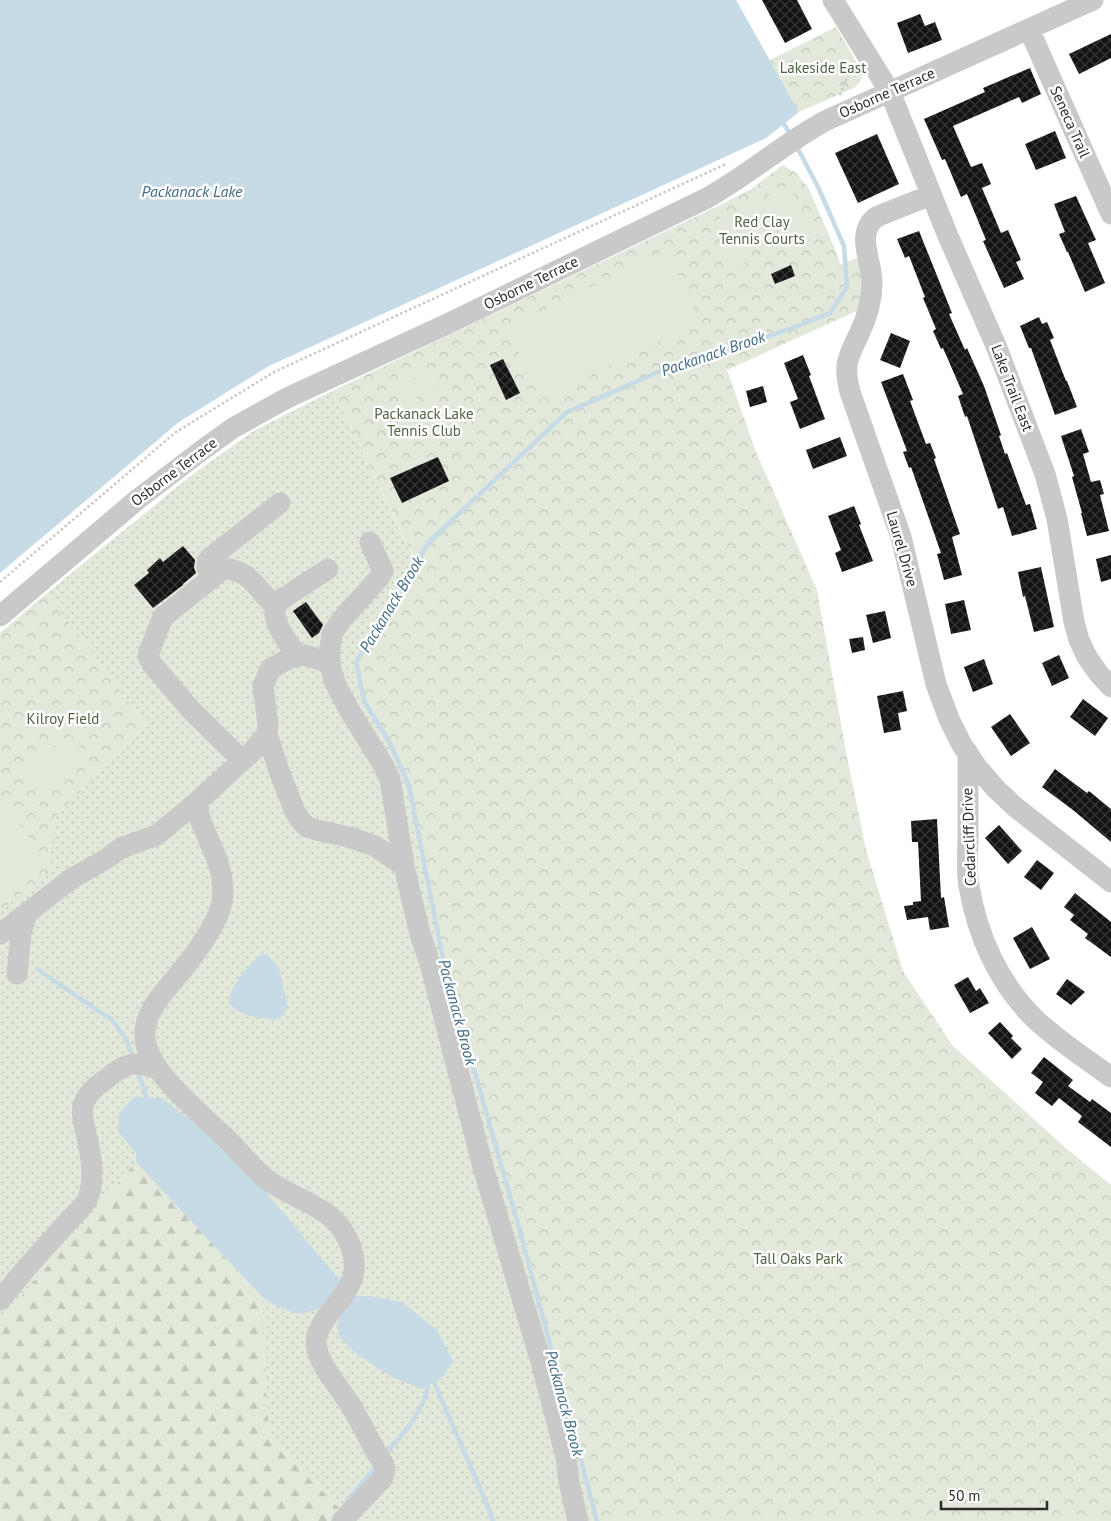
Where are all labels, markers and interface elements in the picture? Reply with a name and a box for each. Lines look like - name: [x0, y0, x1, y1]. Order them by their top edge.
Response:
- park label: Lakeside East: [780, 58, 866, 77]
- street label: Osborne Terrace: [836, 63, 938, 122]
- street label: Seneca Trail: [1046, 83, 1095, 161]
- water label: Packanack Lake: [142, 181, 243, 201]
- park label: Red Clay Tennis Courts: [719, 212, 805, 248]
- street label: Osborne Terrace: [480, 251, 581, 314]
- water label: Packanack Brook: [658, 326, 768, 380]
- street label: Lake Trail East: [987, 342, 1038, 434]
- park label: Packanack Lake Tennis Club: [374, 404, 474, 440]
- street label: Osborne Terrace: [127, 433, 221, 510]
- street label: Laurel Drive: [883, 509, 922, 589]
- water label: Packanack Brook: [354, 552, 428, 656]
- park label: Kilroy Field: [27, 709, 99, 728]
- street label: Cedarcliff Drive: [957, 787, 980, 887]
- water label: Packanack Brook: [434, 957, 482, 1068]
- park label: Tall Oaks Park: [753, 1249, 844, 1268]
- water label: Packanack Brook: [541, 1348, 589, 1459]
- scale bar: [941, 1478, 1047, 1510]
- text: 50 m: [948, 1486, 981, 1505]

